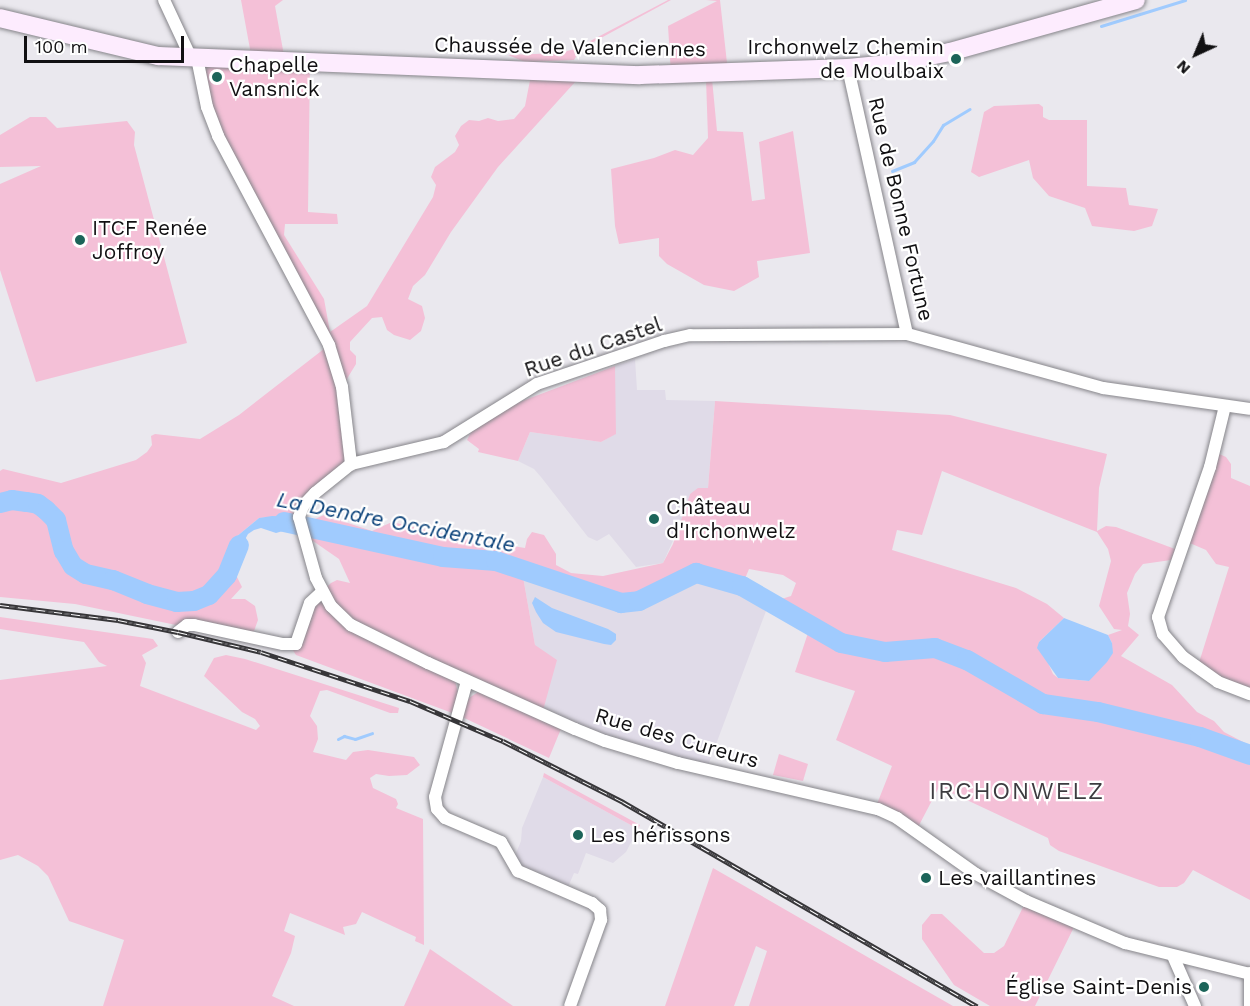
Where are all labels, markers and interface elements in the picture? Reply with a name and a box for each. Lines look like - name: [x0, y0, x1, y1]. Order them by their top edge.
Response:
- scale bar: [27, 24, 188, 62]
- north arrow: [1166, 24, 1226, 84]
- street label: Chaussée de Valenciennes: [433, 32, 707, 62]
- place label: Irchonwelz Chemin de Moulbaix: [747, 34, 944, 84]
- text: 100 m: [35, 36, 88, 57]
- place label: Chapelle Vansnick: [229, 52, 320, 102]
- marker: Irchonwelz Chemin de Moulbaix: [949, 52, 963, 66]
- text: N: [1172, 56, 1194, 78]
- marker: Chapelle Vansnick: [210, 70, 224, 84]
- street label: Rue de Bonne Fortune: [863, 95, 939, 323]
- place label: ITCF Renée Joffroy: [92, 215, 208, 265]
- marker: ITCF Renée Joffroy: [73, 233, 87, 247]
- street label: Rue du Castel: [521, 312, 665, 382]
- water label: La Dendre Occidentale: [274, 486, 518, 558]
- place label: Château d'Irchonwelz: [666, 494, 796, 544]
- marker: Château d'Irchonwelz: [647, 512, 661, 526]
- street label: Rue des Cureurs: [592, 703, 762, 773]
- district label: IRCHONWELZ: [929, 778, 1105, 806]
- place label: Les hérissons: [590, 822, 731, 848]
- marker: Les hérissons: [571, 828, 585, 842]
- place label: Les vaillantines: [938, 865, 1097, 891]
- marker: Les vaillantines: [919, 871, 933, 885]
- place label: Église Saint-Denis: [1005, 974, 1192, 1000]
- marker: Église Saint-Denis: [1197, 980, 1211, 994]

